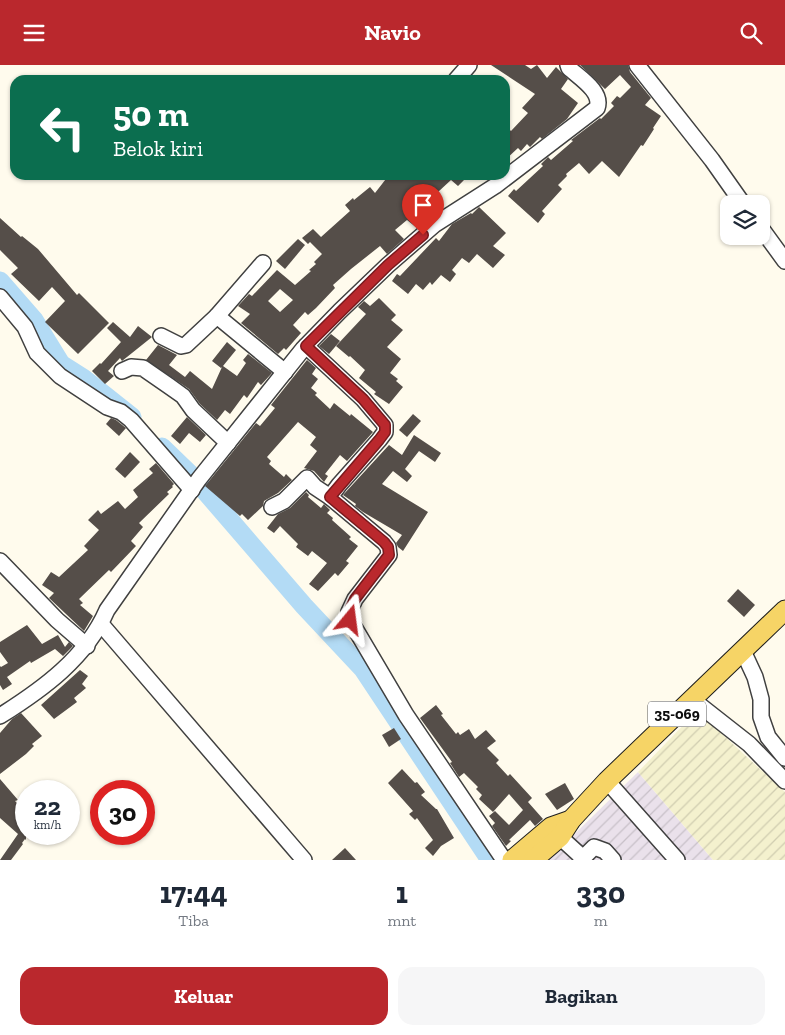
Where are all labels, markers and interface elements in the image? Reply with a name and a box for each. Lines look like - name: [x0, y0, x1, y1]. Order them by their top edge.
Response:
- icon: menu: [20, 19, 48, 47]
- text: Navio: [364, 19, 421, 46]
- icon: search: [737, 19, 765, 47]
- text: 50 m: [113, 93, 189, 135]
- icon: left: [30, 95, 95, 160]
- text: Belok kiri: [113, 135, 203, 162]
- pin: [402, 184, 444, 235]
- icon: arrive: [409, 191, 437, 219]
- map controls: [720, 195, 770, 245]
- button: layers: [720, 195, 770, 245]
- position arrow: [323, 593, 375, 645]
- road number: 35-069: [648, 701, 706, 727]
- speed limit sign: 30: [90, 780, 155, 845]
- text: 22: [34, 791, 61, 821]
- text: km/h: [34, 818, 61, 832]
- text: 17:44: [160, 875, 228, 911]
- text: 1: [396, 875, 408, 911]
- text: 330: [576, 875, 625, 911]
- text: Tiba: [178, 911, 209, 930]
- text: mnt: [387, 911, 416, 930]
- text: m: [594, 911, 608, 930]
- button: Keluar: [20, 967, 388, 1025]
- button: Bagikan: [398, 967, 765, 1025]

